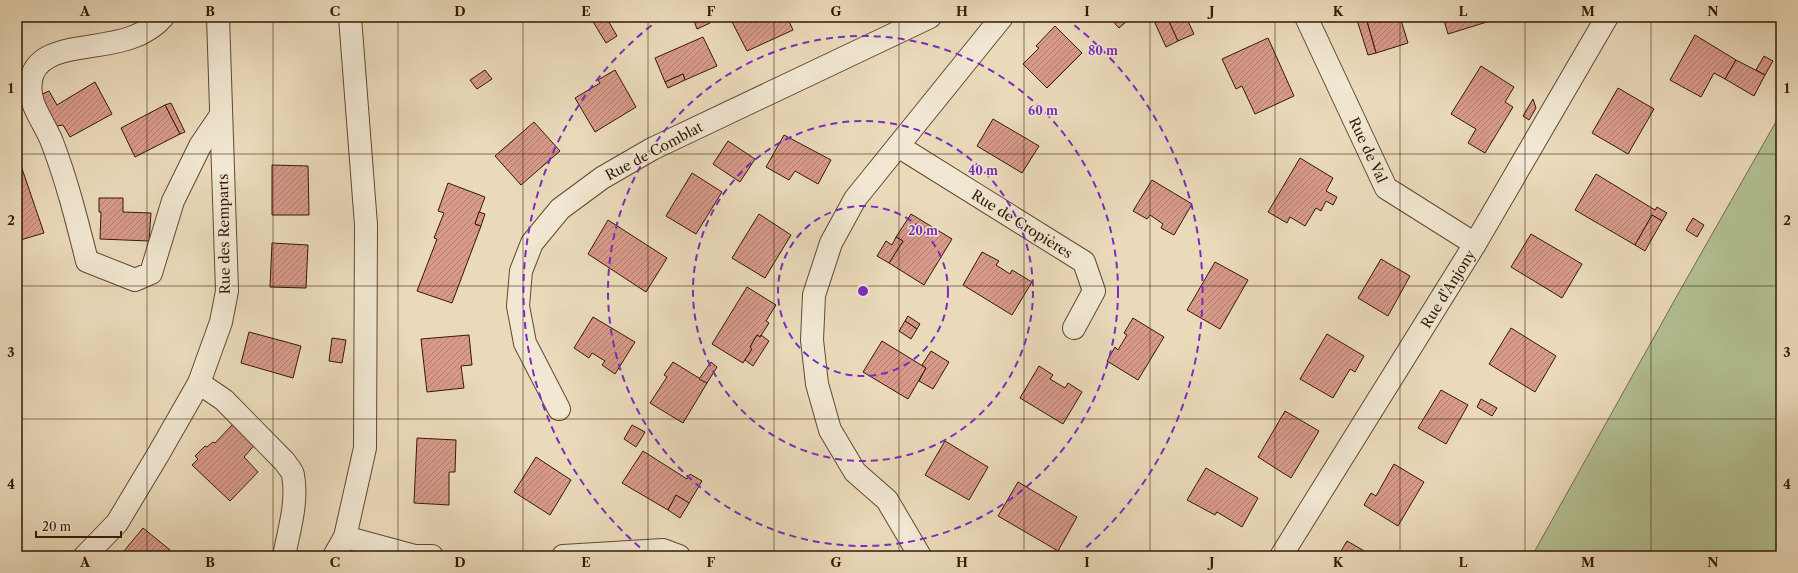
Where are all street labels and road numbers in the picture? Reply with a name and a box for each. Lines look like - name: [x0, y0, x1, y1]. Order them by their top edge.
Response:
- street label: Rue de Val: [1345, 114, 1391, 186]
- street label: Rue de Comblat: [602, 118, 706, 184]
- street label: Rue des Remparts: [214, 174, 234, 294]
- street label: Rue de Cropières: [968, 186, 1076, 262]
- street label: Rue d'Anjony: [1417, 246, 1479, 332]

